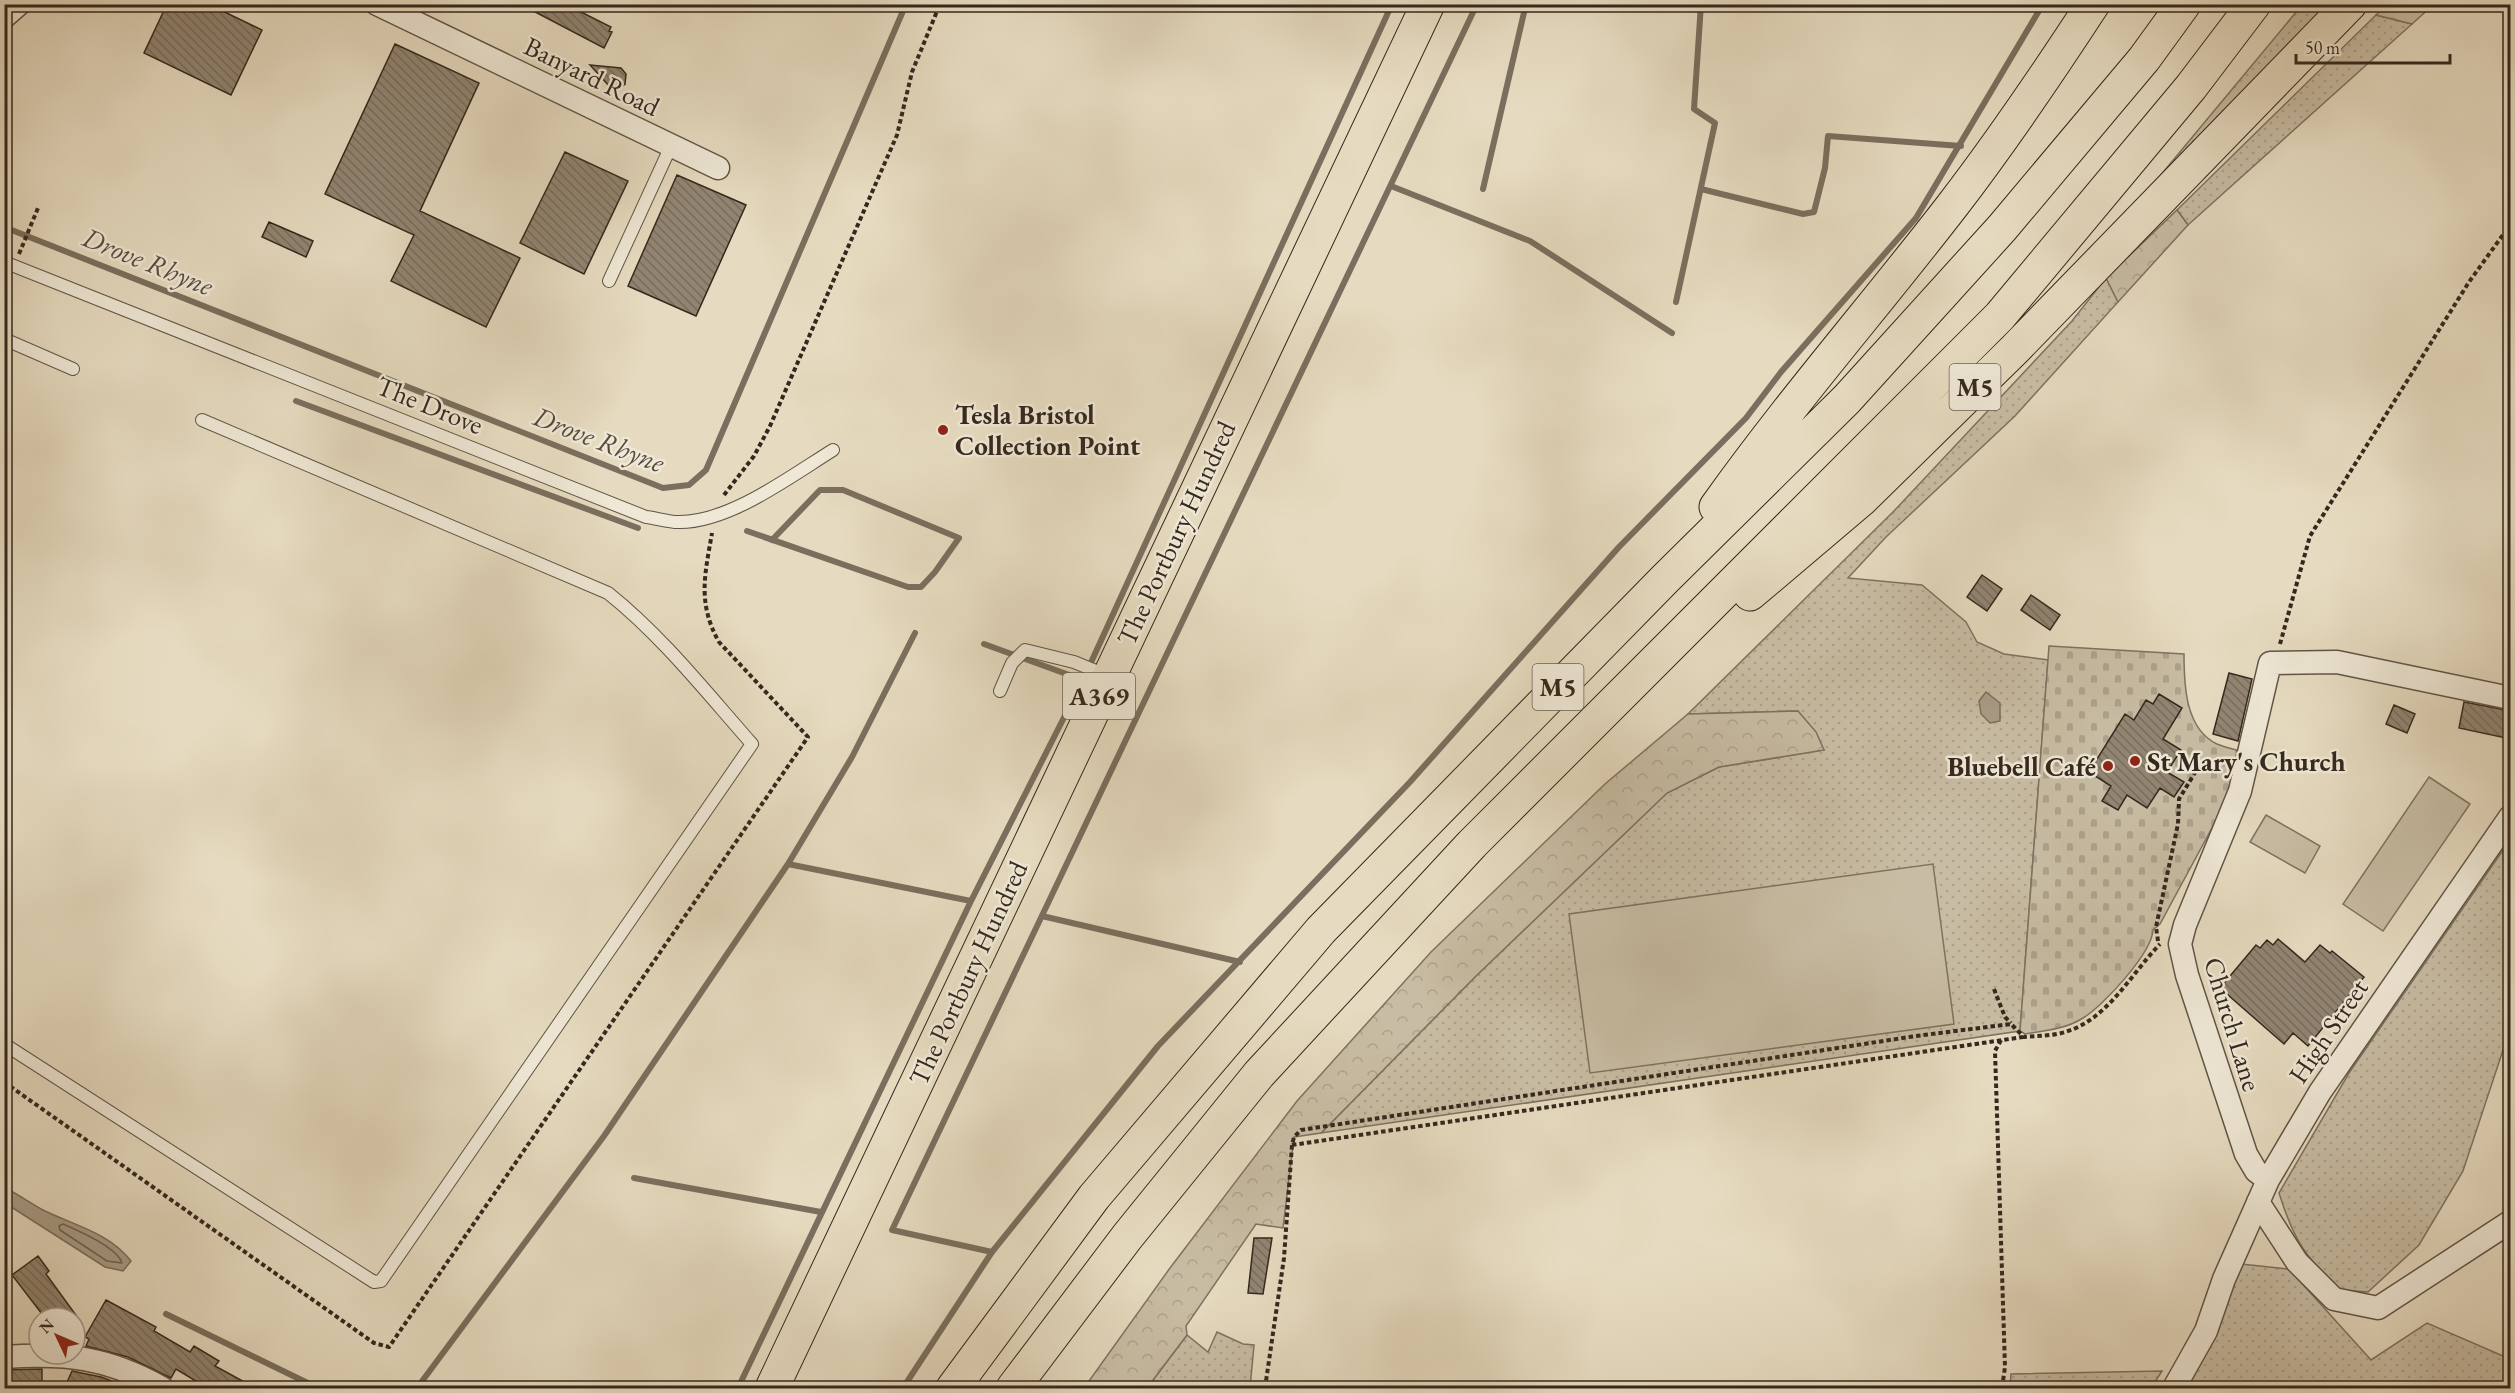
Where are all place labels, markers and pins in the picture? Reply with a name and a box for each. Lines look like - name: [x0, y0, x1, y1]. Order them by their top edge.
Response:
- place label: Tesla Bristol Collection Point: [955, 397, 1140, 463]
- marker: Tesla Bristol Collection Point: [936, 423, 950, 437]
- place label: St Mary's Church: [2147, 744, 2346, 779]
- place label: Bluebell Café: [1947, 749, 2096, 784]
- marker: St Mary's Church: [2128, 754, 2142, 768]
- marker: Bluebell Café: [2101, 759, 2115, 773]

